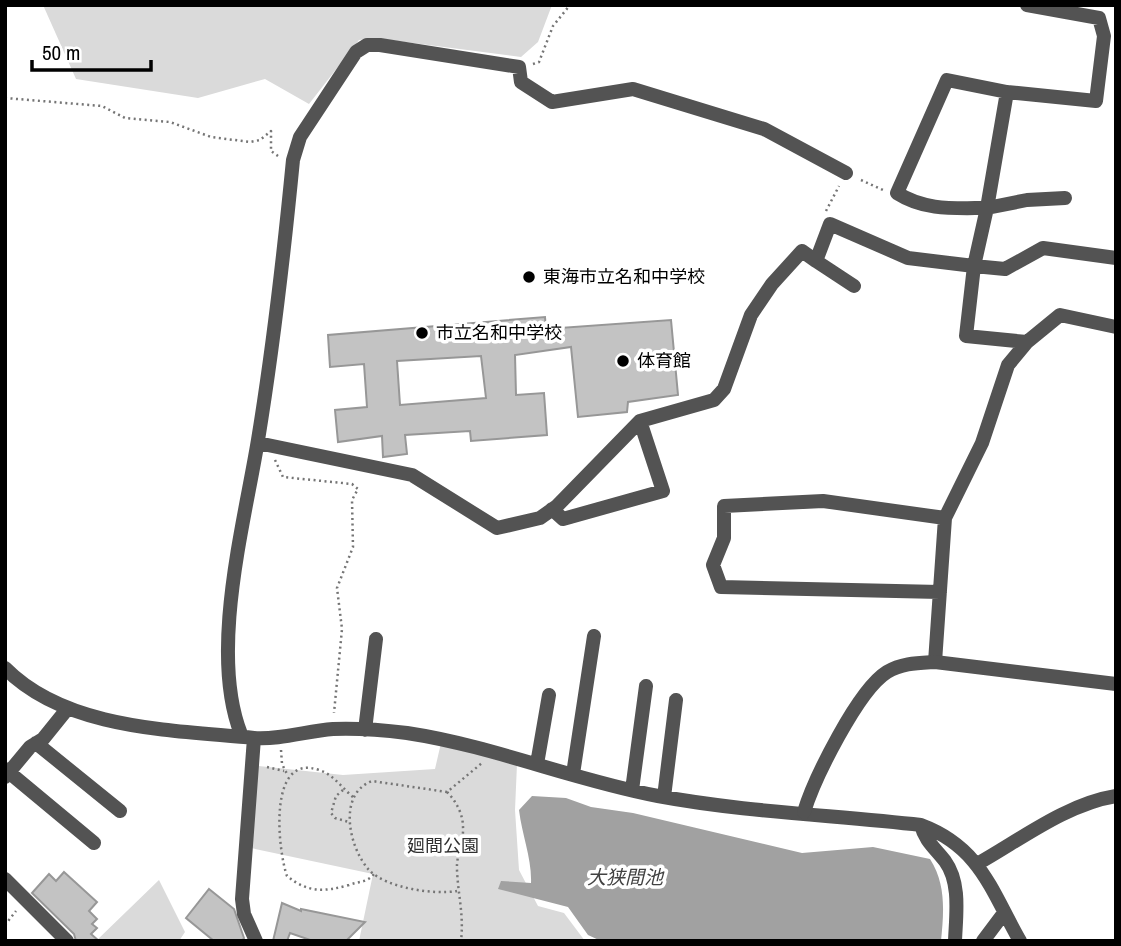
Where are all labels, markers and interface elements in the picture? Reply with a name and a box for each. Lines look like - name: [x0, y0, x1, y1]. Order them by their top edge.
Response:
- scale bar: [32, 28, 150, 72]
- text: 50 m: [42, 38, 80, 67]
- place label: 東海市立名和中学校: [543, 264, 705, 289]
- marker: 東海市立名和中学校: [521, 269, 537, 285]
- place label: 市立名和中学校: [436, 320, 562, 345]
- marker: 市立名和中学校: [414, 325, 430, 341]
- place label: 体育館: [637, 348, 691, 373]
- marker: 体育館: [615, 353, 631, 369]
- park label: 廻間公園: [407, 833, 479, 858]
- water label: 大狭間池: [587, 864, 665, 890]

